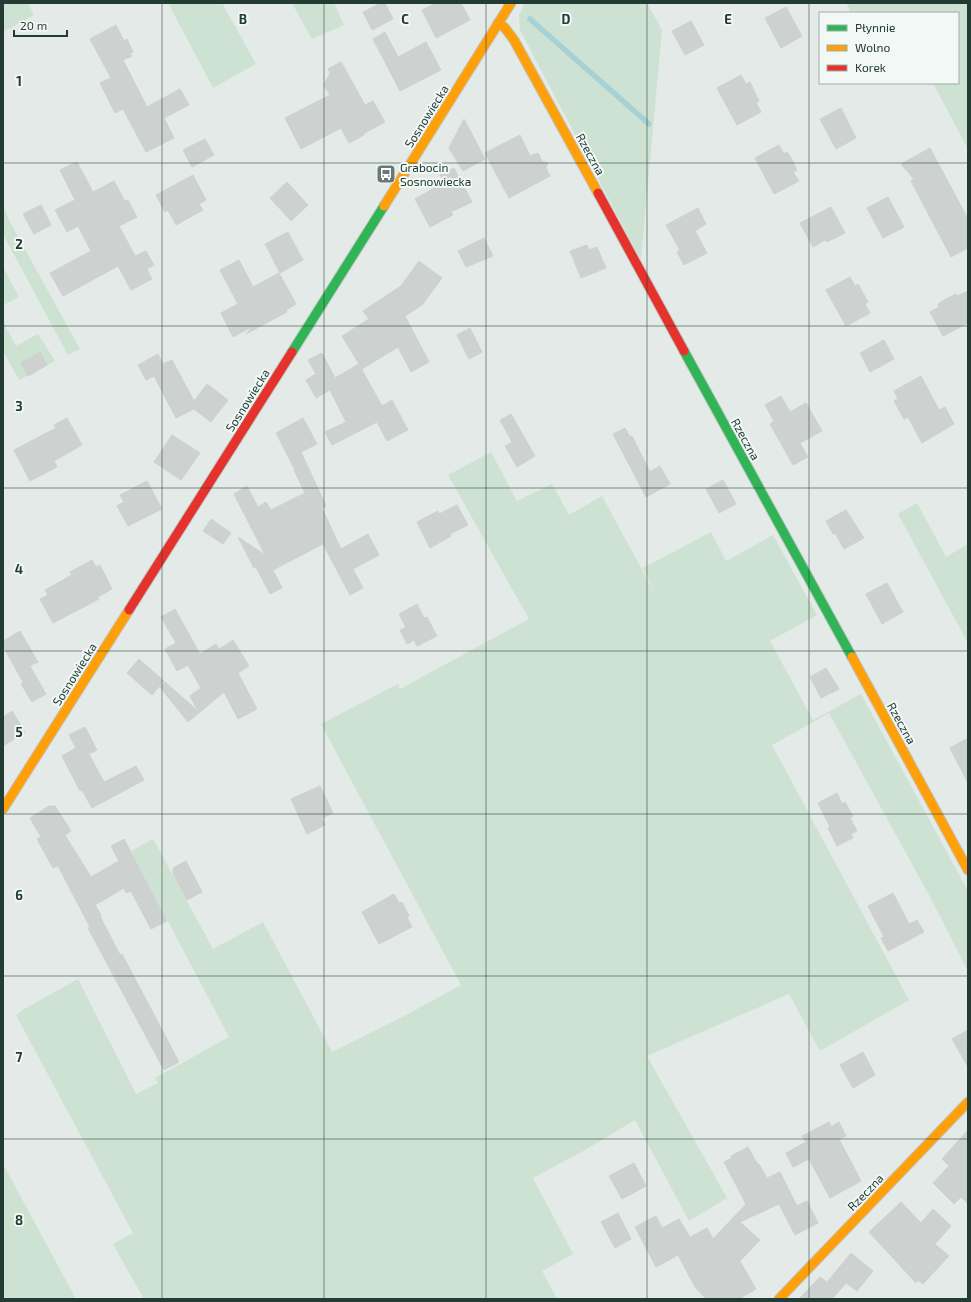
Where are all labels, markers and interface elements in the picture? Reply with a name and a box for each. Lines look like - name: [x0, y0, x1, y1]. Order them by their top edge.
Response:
- text: B: [239, 11, 247, 27]
- text: C: [401, 11, 409, 27]
- text: D: [562, 11, 571, 27]
- text: E: [724, 11, 732, 27]
- scale bar: [14, 12, 67, 38]
- legend: [819, 12, 959, 84]
- text: 20 m: [20, 18, 47, 32]
- text: Płynnie: [855, 20, 895, 34]
- text: Wolno: [855, 40, 891, 54]
- text: Korek: [855, 60, 886, 74]
- text: 1: [16, 73, 22, 89]
- street label: Sosnowiecka: [401, 82, 451, 150]
- street label: Rzeczna: [574, 131, 608, 177]
- place label: Grabocin Sosnowiecka: [400, 160, 471, 188]
- bus stop icon: Grabocin Sosnowiecka: [375, 163, 397, 185]
- text: 2: [15, 236, 23, 252]
- street label: Sosnowiecka: [222, 366, 272, 434]
- text: 3: [15, 398, 23, 414]
- street label: Rzeczna: [729, 416, 763, 462]
- text: 4: [15, 561, 23, 577]
- street label: Sosnowiecka: [49, 640, 99, 708]
- street label: Rzeczna: [885, 700, 919, 746]
- text: 5: [15, 724, 23, 740]
- text: 6: [15, 887, 23, 903]
- text: 7: [16, 1049, 23, 1065]
- street label: Rzeczna: [844, 1171, 886, 1213]
- text: 8: [15, 1212, 23, 1228]

